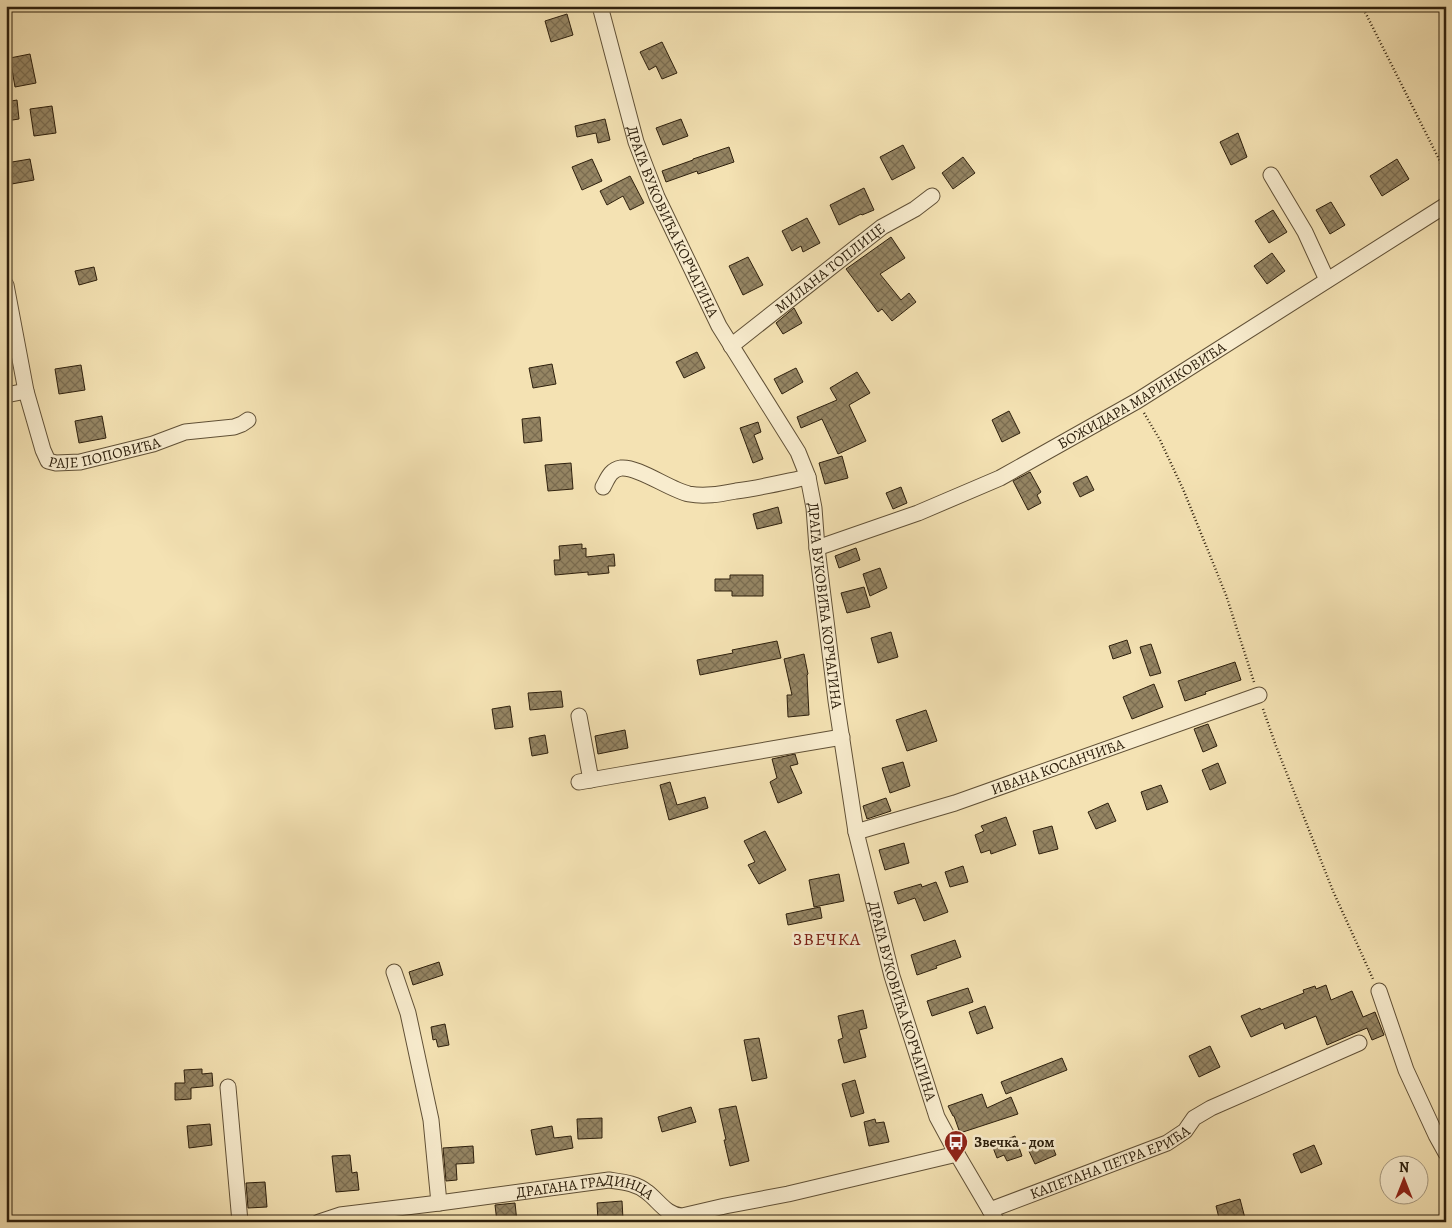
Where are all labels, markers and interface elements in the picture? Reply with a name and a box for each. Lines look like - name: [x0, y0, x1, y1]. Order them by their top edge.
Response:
- street label: ДРАГА ВУКОВИЋА КОРЧАГИНА: [622, 123, 723, 321]
- street label: МИЛАНА ТОПЛИЦЕ: [771, 218, 889, 318]
- street label: БОЖИДАРА МАРИНКОВИЋА: [1054, 337, 1230, 454]
- street label: РАЈЕ ПОПОВИЋА: [46, 432, 163, 473]
- street label: ДРАГА ВУКОВИЋА КОРЧАГИНА: [803, 500, 847, 710]
- street label: ИВАНА КОСАНЧИЋА: [988, 734, 1127, 799]
- street label: ДРАГА ВУКОВИЋА КОРЧАГИНА: [864, 899, 941, 1104]
- district label: ЗВЕЧКА: [793, 927, 861, 951]
- street label: КАПЕТАНА ПЕТРА ЕРИЋА: [1027, 1120, 1194, 1204]
- bus stop icon: Звечка - дом: [943, 1129, 969, 1163]
- place label: Звечка - дом: [974, 1132, 1054, 1152]
- north arrow: [1380, 1156, 1430, 1206]
- text: N: [1399, 1158, 1409, 1177]
- street label: ДРАГАНА ГРАДИНЦА: [515, 1169, 659, 1204]

